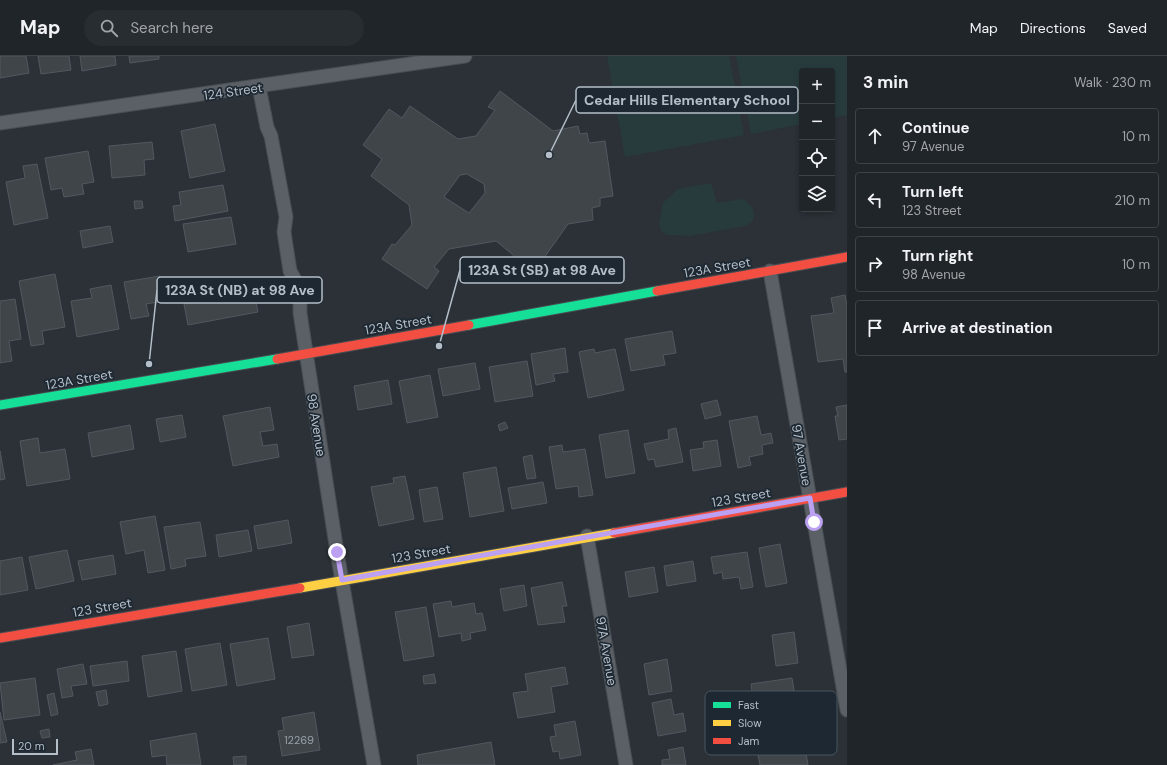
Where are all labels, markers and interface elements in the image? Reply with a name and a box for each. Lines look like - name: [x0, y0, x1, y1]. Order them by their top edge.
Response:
- search box: [84, 10, 364, 46]
- text: Map: [20, 15, 60, 40]
- icon: search: [98, 17, 120, 39]
- text: Search here: [130, 18, 213, 38]
- text: Map: [970, 19, 998, 37]
- text: Directions: [1020, 19, 1086, 37]
- text: Saved: [1108, 19, 1147, 37]
- map controls: [799, 68, 835, 212]
- button: +: [799, 68, 835, 104]
- text: 3 min: [863, 71, 908, 93]
- text: Walk · 230 m: [1074, 74, 1151, 91]
- street label: 124 Street: [202, 79, 264, 104]
- callout: Cedar Hills Elementary School: [576, 87, 798, 113]
- text: Cedar Hills Elementary School: [584, 91, 790, 109]
- button: −: [799, 104, 835, 140]
- text: Continue: [902, 118, 970, 138]
- icon: ahead: [864, 125, 886, 147]
- text: 10 m: [1122, 128, 1150, 145]
- text: 97 Avenue: [902, 138, 964, 155]
- button: locate: [799, 140, 835, 176]
- button: layers: [799, 176, 835, 212]
- text: Turn left: [902, 182, 963, 202]
- icon: left: [864, 189, 886, 211]
- text: 210 m: [1115, 192, 1150, 209]
- text: 123 Street: [902, 202, 962, 219]
- text: Turn right: [902, 246, 973, 266]
- street label: 123A Street: [682, 253, 752, 282]
- icon: right: [864, 253, 886, 275]
- text: 10 m: [1122, 256, 1150, 273]
- callout: 123A St (SB) at 98 Ave: [460, 257, 624, 283]
- text: 123A St (SB) at 98 Ave: [468, 261, 616, 279]
- text: 98 Avenue: [902, 266, 965, 283]
- callout: 123A St (NB) at 98 Ave: [157, 277, 322, 303]
- text: 123A St (NB) at 98 Ave: [165, 281, 315, 299]
- street label: 123A Street: [363, 310, 433, 339]
- icon: arrive: [864, 317, 886, 339]
- text: Arrive at destination: [902, 318, 1053, 338]
- street label: 123A Street: [44, 365, 114, 394]
- street label: 98 Avenue: [303, 392, 330, 458]
- street label: 97 Avenue: [788, 423, 815, 487]
- street label: 123 Street: [710, 484, 772, 511]
- route start: [805, 513, 823, 531]
- street label: 123 Street: [390, 540, 452, 567]
- route end: [328, 543, 346, 561]
- street label: 123 Street: [71, 594, 133, 621]
- street label: 97A Avenue: [592, 615, 621, 687]
- legend: [705, 691, 837, 755]
- text: Fast: [738, 698, 759, 712]
- text: Slow: [738, 716, 762, 730]
- house number: 12269: [284, 733, 314, 747]
- text: Jam: [738, 734, 759, 748]
- scale bar: [12, 737, 58, 756]
- text: 20 m: [18, 739, 44, 753]

